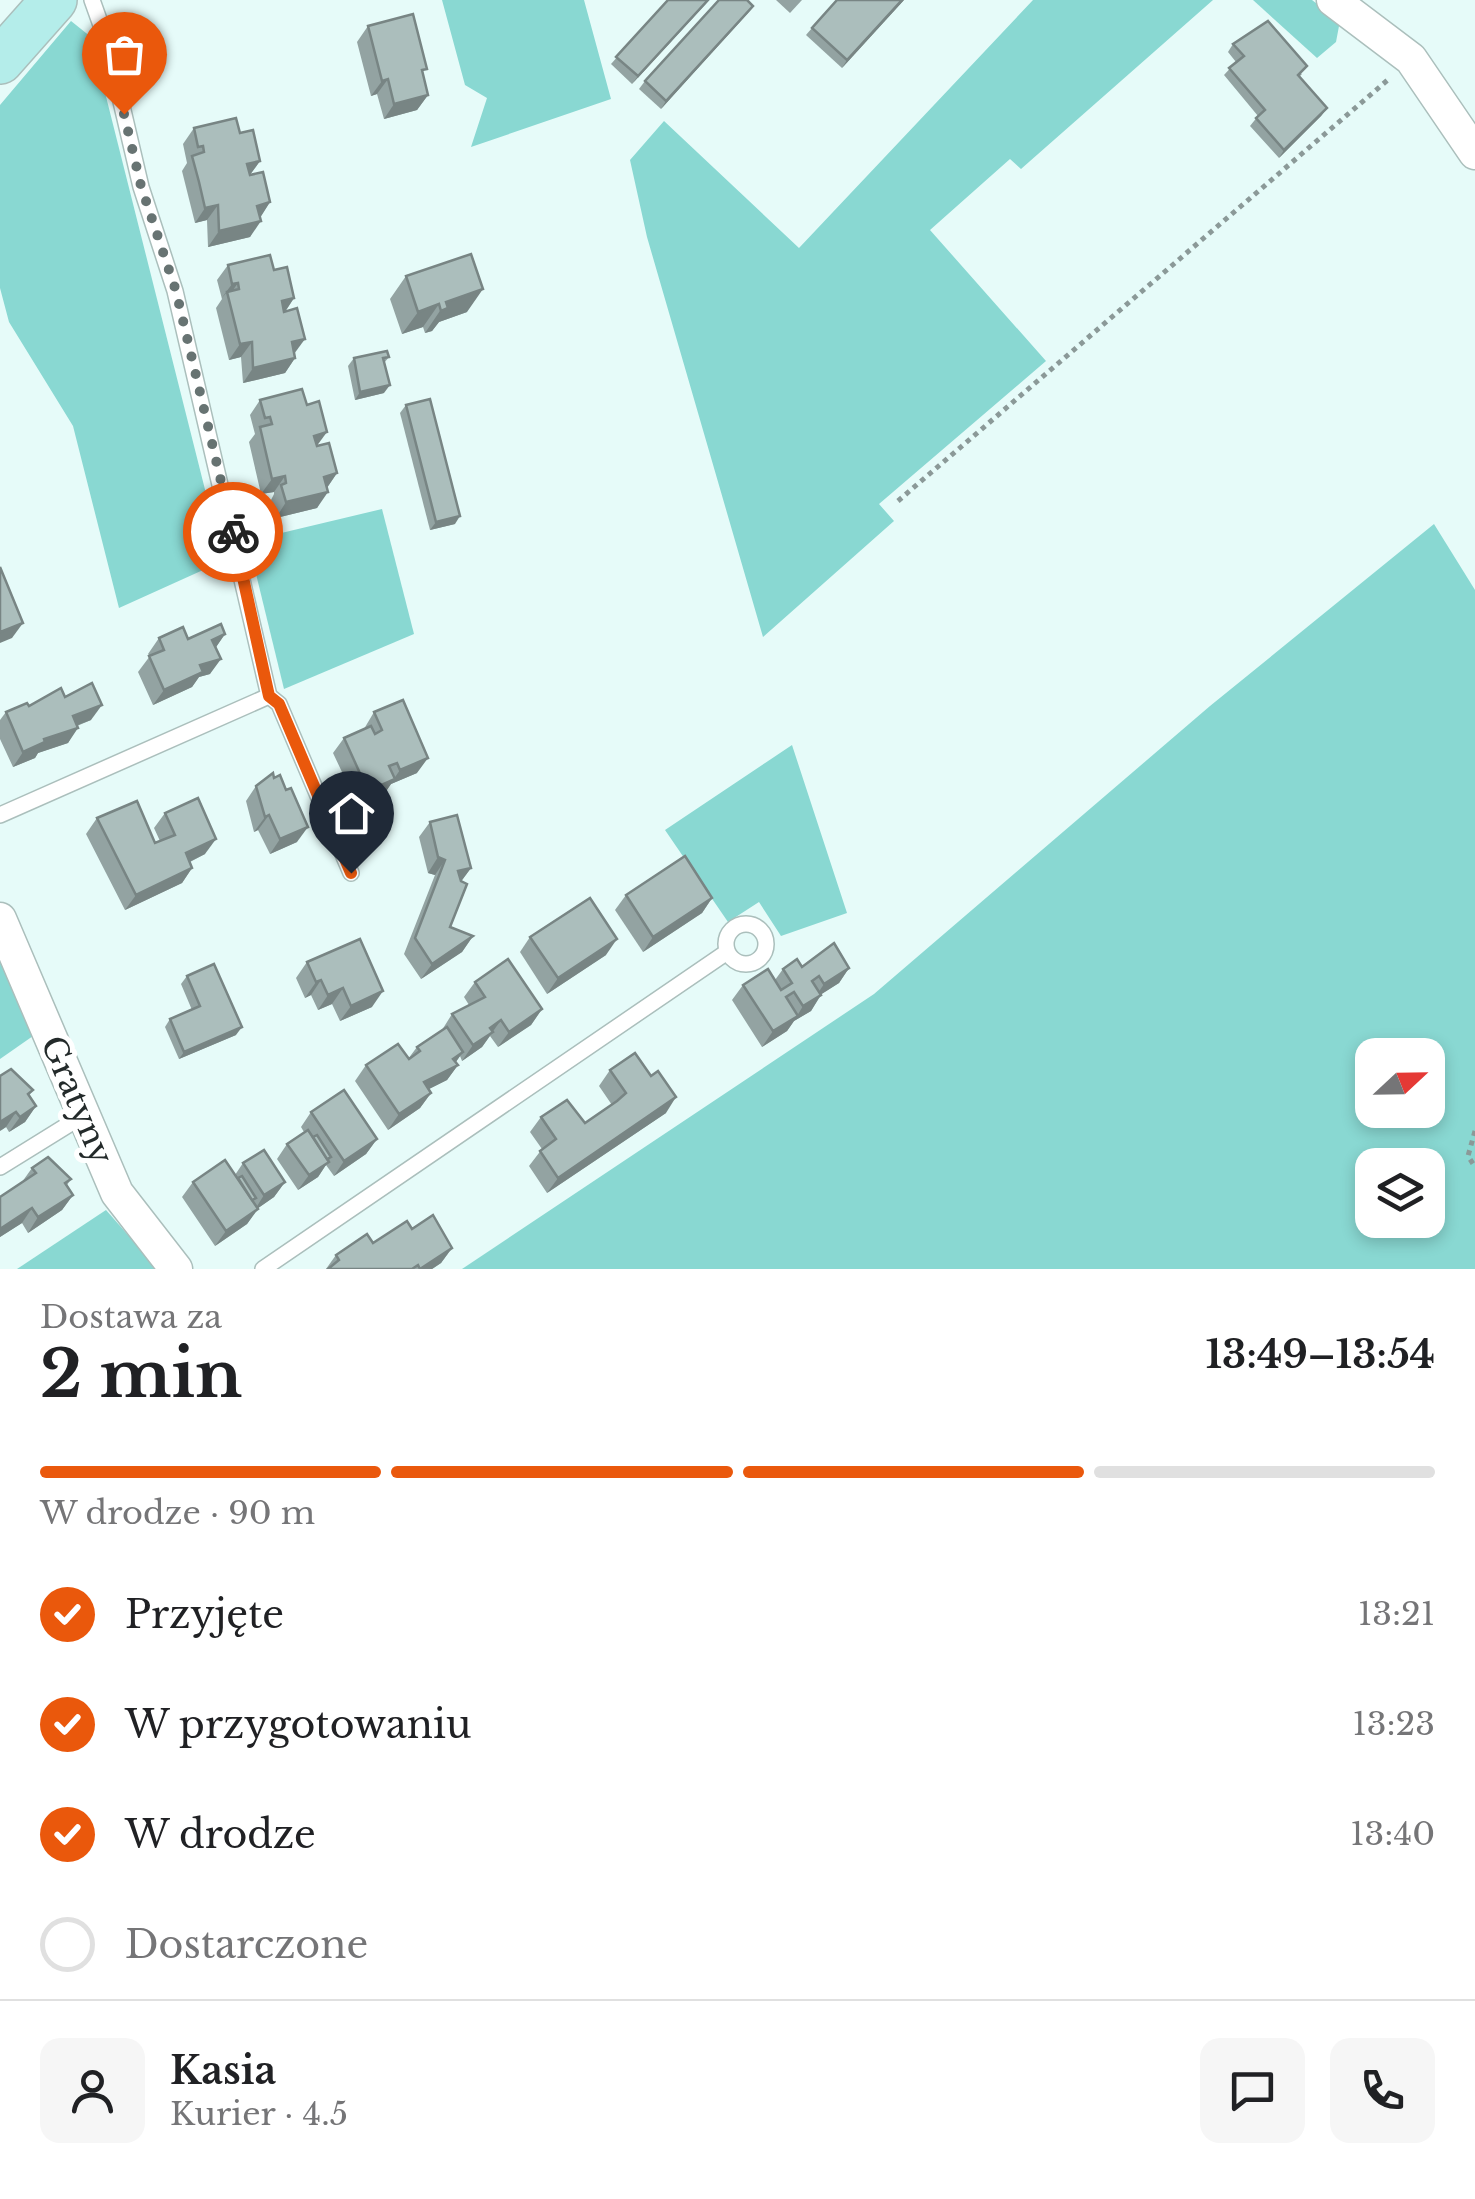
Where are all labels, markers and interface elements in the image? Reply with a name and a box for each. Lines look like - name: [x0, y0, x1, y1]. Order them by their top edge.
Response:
- pin: [82, 12, 167, 115]
- icon: bag: [97, 27, 152, 82]
- courier: [183, 482, 283, 582]
- icon: bike: [206, 505, 261, 560]
- pin: [309, 771, 394, 874]
- icon: home: [324, 786, 379, 841]
- street label: Gratyny: [32, 1030, 122, 1171]
- north arrow: [1355, 1038, 1445, 1128]
- map controls: [1355, 1038, 1445, 1238]
- button: layers: [1355, 1148, 1445, 1238]
- text: Dostawa za: [40, 1297, 222, 1337]
- text: 13:49–13:54: [1205, 1331, 1435, 1378]
- text: 2 min: [40, 1334, 242, 1415]
- text: W drodze · 90 m: [40, 1493, 315, 1533]
- icon: check: [40, 1587, 95, 1642]
- text: Przyjęte: [125, 1591, 284, 1638]
- text: 13:21: [1358, 1594, 1435, 1634]
- icon: check: [40, 1697, 95, 1752]
- text: W przygotowaniu: [125, 1701, 471, 1748]
- text: 13:23: [1352, 1704, 1435, 1744]
- icon: check: [40, 1807, 95, 1862]
- text: W drodze: [125, 1811, 316, 1858]
- text: 13:40: [1350, 1814, 1435, 1854]
- text: Dostarczone: [125, 1921, 368, 1968]
- button: person: [40, 2038, 145, 2143]
- button: chat: [1200, 2038, 1305, 2143]
- button: phone: [1330, 2038, 1435, 2143]
- text: Kasia: [170, 2047, 276, 2094]
- text: Kurier · 4.5: [170, 2094, 348, 2134]

